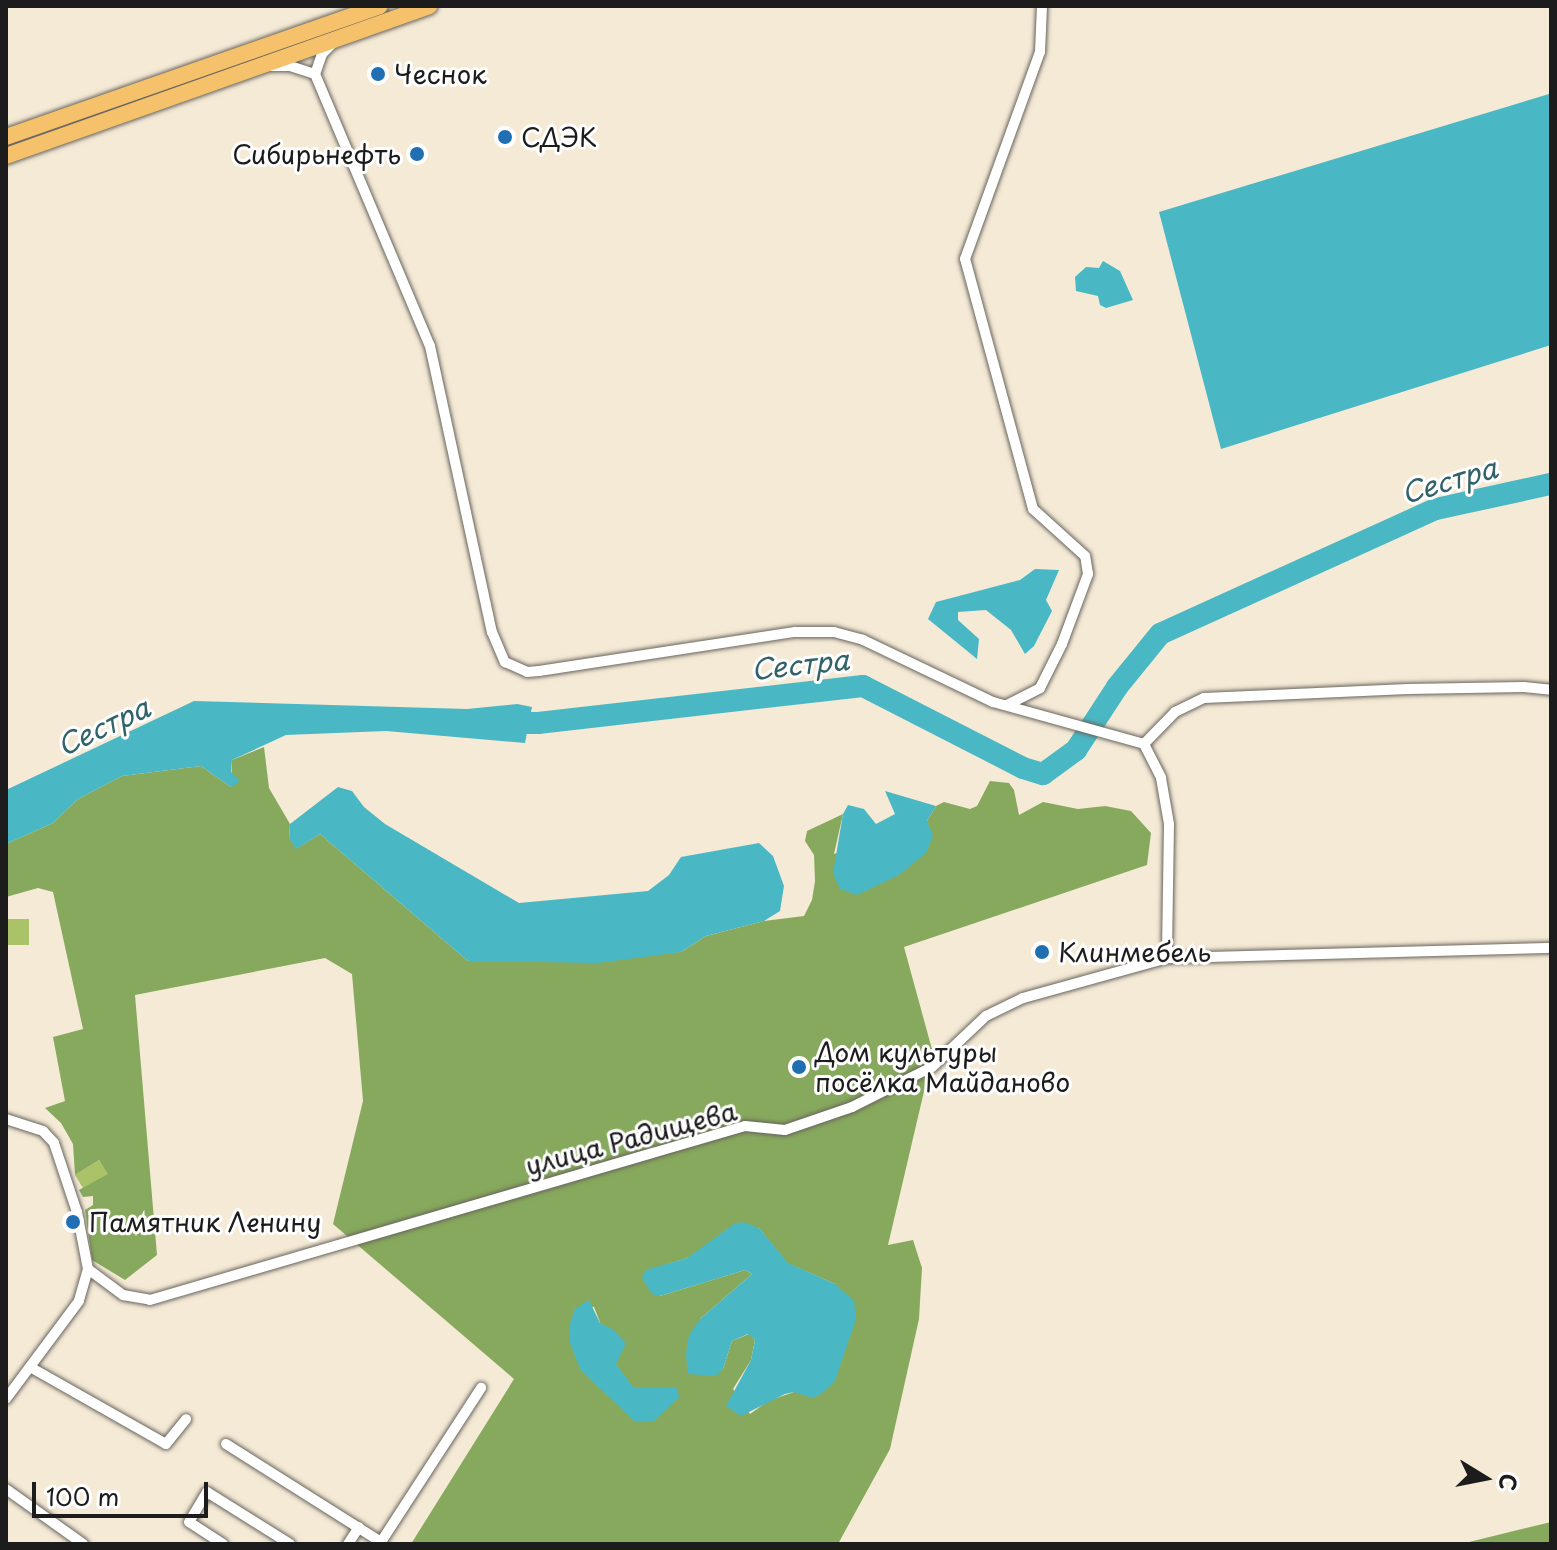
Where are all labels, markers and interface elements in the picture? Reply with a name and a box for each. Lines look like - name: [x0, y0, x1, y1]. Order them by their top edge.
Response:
- place label: Чеснок: [394, 58, 487, 90]
- marker: Чеснок: [369, 65, 387, 83]
- place label: СДЭК: [521, 121, 597, 153]
- marker: СДЭК: [496, 128, 514, 146]
- place label: Сибирьнефть: [232, 138, 401, 170]
- marker: Сибирьнефть: [408, 145, 426, 163]
- water label: Сестра: [1397, 450, 1501, 510]
- water label: Сестра: [749, 642, 851, 686]
- water label: Сестра: [51, 690, 155, 762]
- place label: Клинмебель: [1058, 936, 1211, 968]
- marker: Клинмебель: [1033, 943, 1051, 961]
- place label: Дом культуры посёлка Майданово: [815, 1036, 1071, 1098]
- marker: Дом культуры посёлка Майданово: [790, 1058, 808, 1076]
- street label: улица Радищева: [522, 1095, 740, 1181]
- place label: Памятник Ленину: [89, 1206, 323, 1238]
- marker: Памятник Ленину: [64, 1213, 82, 1231]
- north arrow: [1445, 1438, 1525, 1518]
- scale bar: [36, 1466, 212, 1516]
- text: С: [1491, 1471, 1527, 1493]
- text: 100 m: [46, 1478, 119, 1514]

